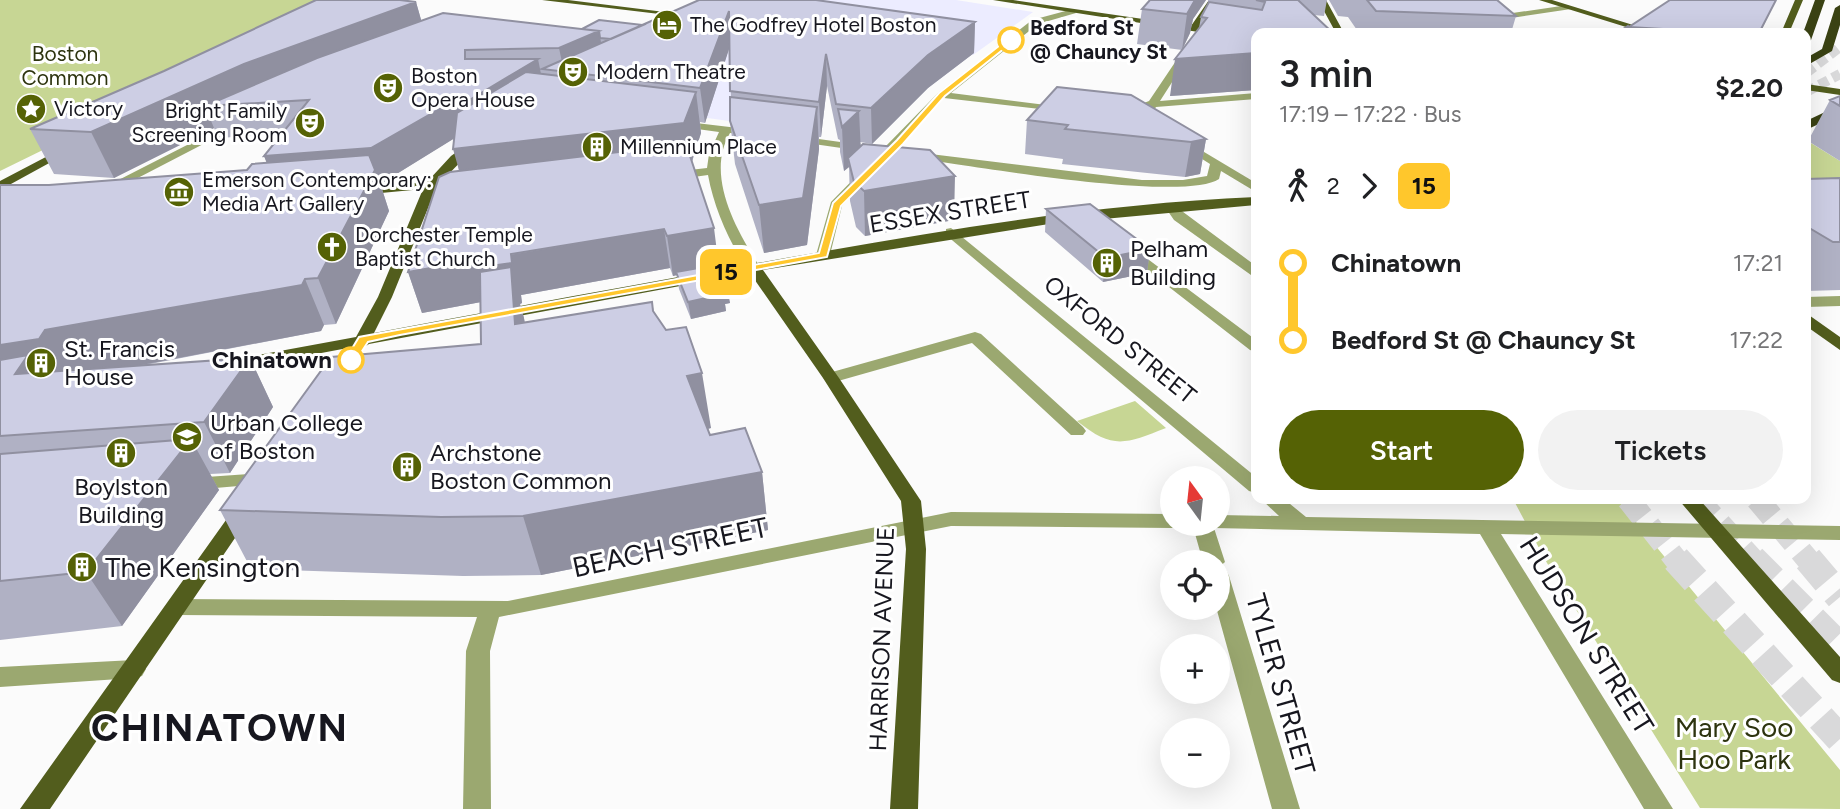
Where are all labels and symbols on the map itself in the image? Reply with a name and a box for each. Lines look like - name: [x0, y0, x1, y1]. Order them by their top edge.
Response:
- hotel icon: The Godfrey Hotel Boston: [650, 8, 684, 42]
- place label: The Godfrey Hotel Boston: [690, 12, 936, 37]
- place label: Bedford St @ Chauncy St: [1030, 15, 1167, 64]
- marker: Bedford St @ Chauncy St: [998, 27, 1024, 53]
- park label: Boston Common: [22, 41, 108, 90]
- theatre icon: Modern Theatre: [556, 55, 590, 89]
- place label: Modern Theatre: [596, 59, 746, 84]
- place label: Boston Opera House: [411, 63, 535, 112]
- theatre icon: Boston Opera House: [371, 71, 405, 105]
- place icon: Victory: [14, 92, 48, 126]
- place label: Victory: [54, 96, 123, 121]
- place label: Bright Family Screening Room: [132, 98, 287, 147]
- theatre icon: Bright Family Screening Room: [293, 106, 327, 140]
- building icon: Millennium Place: [580, 130, 614, 164]
- place label: Millennium Place: [620, 134, 777, 159]
- place label: Emerson Contemporary: Media Art Gallery: [202, 167, 432, 216]
- museum icon: Emerson Contemporary: Media Art Gallery: [162, 175, 196, 209]
- street label: ESSEX STREET: [867, 184, 1033, 239]
- place label: Dorchester Temple Baptist Church: [355, 222, 533, 271]
- church icon: Dorchester Temple Baptist Church: [315, 230, 349, 264]
- place label: Pelham Building: [1130, 234, 1216, 291]
- building icon: Pelham Building: [1090, 246, 1124, 280]
- line badge: 15: [694, 249, 758, 295]
- street label: OXFORD STREET: [1038, 269, 1202, 410]
- place label: St. Francis House: [64, 334, 175, 391]
- place label: Chinatown: [212, 345, 332, 374]
- building icon: St. Francis House: [24, 346, 58, 380]
- marker: Chinatown: [338, 347, 364, 373]
- place label: Urban College of Boston: [210, 408, 363, 465]
- school or university icon: Urban College of Boston: [170, 420, 204, 454]
- building icon: Boylston Building: [104, 436, 138, 470]
- place label: Archstone Boston Common: [430, 438, 611, 495]
- building icon: Archstone Boston Common: [390, 450, 424, 484]
- north arrow: [1160, 466, 1230, 536]
- place label: Boylston Building: [74, 472, 168, 529]
- street label: BEACH STREET: [569, 510, 771, 584]
- street label: HARRISON AVENUE: [863, 526, 900, 752]
- street label: HUDSON STREET: [1513, 530, 1662, 740]
- building icon: The Kensington: [65, 550, 99, 584]
- place label: The Kensington: [105, 550, 300, 584]
- street label: TYLER STREET: [1239, 590, 1323, 779]
- district label: CHINATOWN: [91, 705, 349, 751]
- park label: Mary Soo Hoo Park: [1675, 710, 1793, 776]

